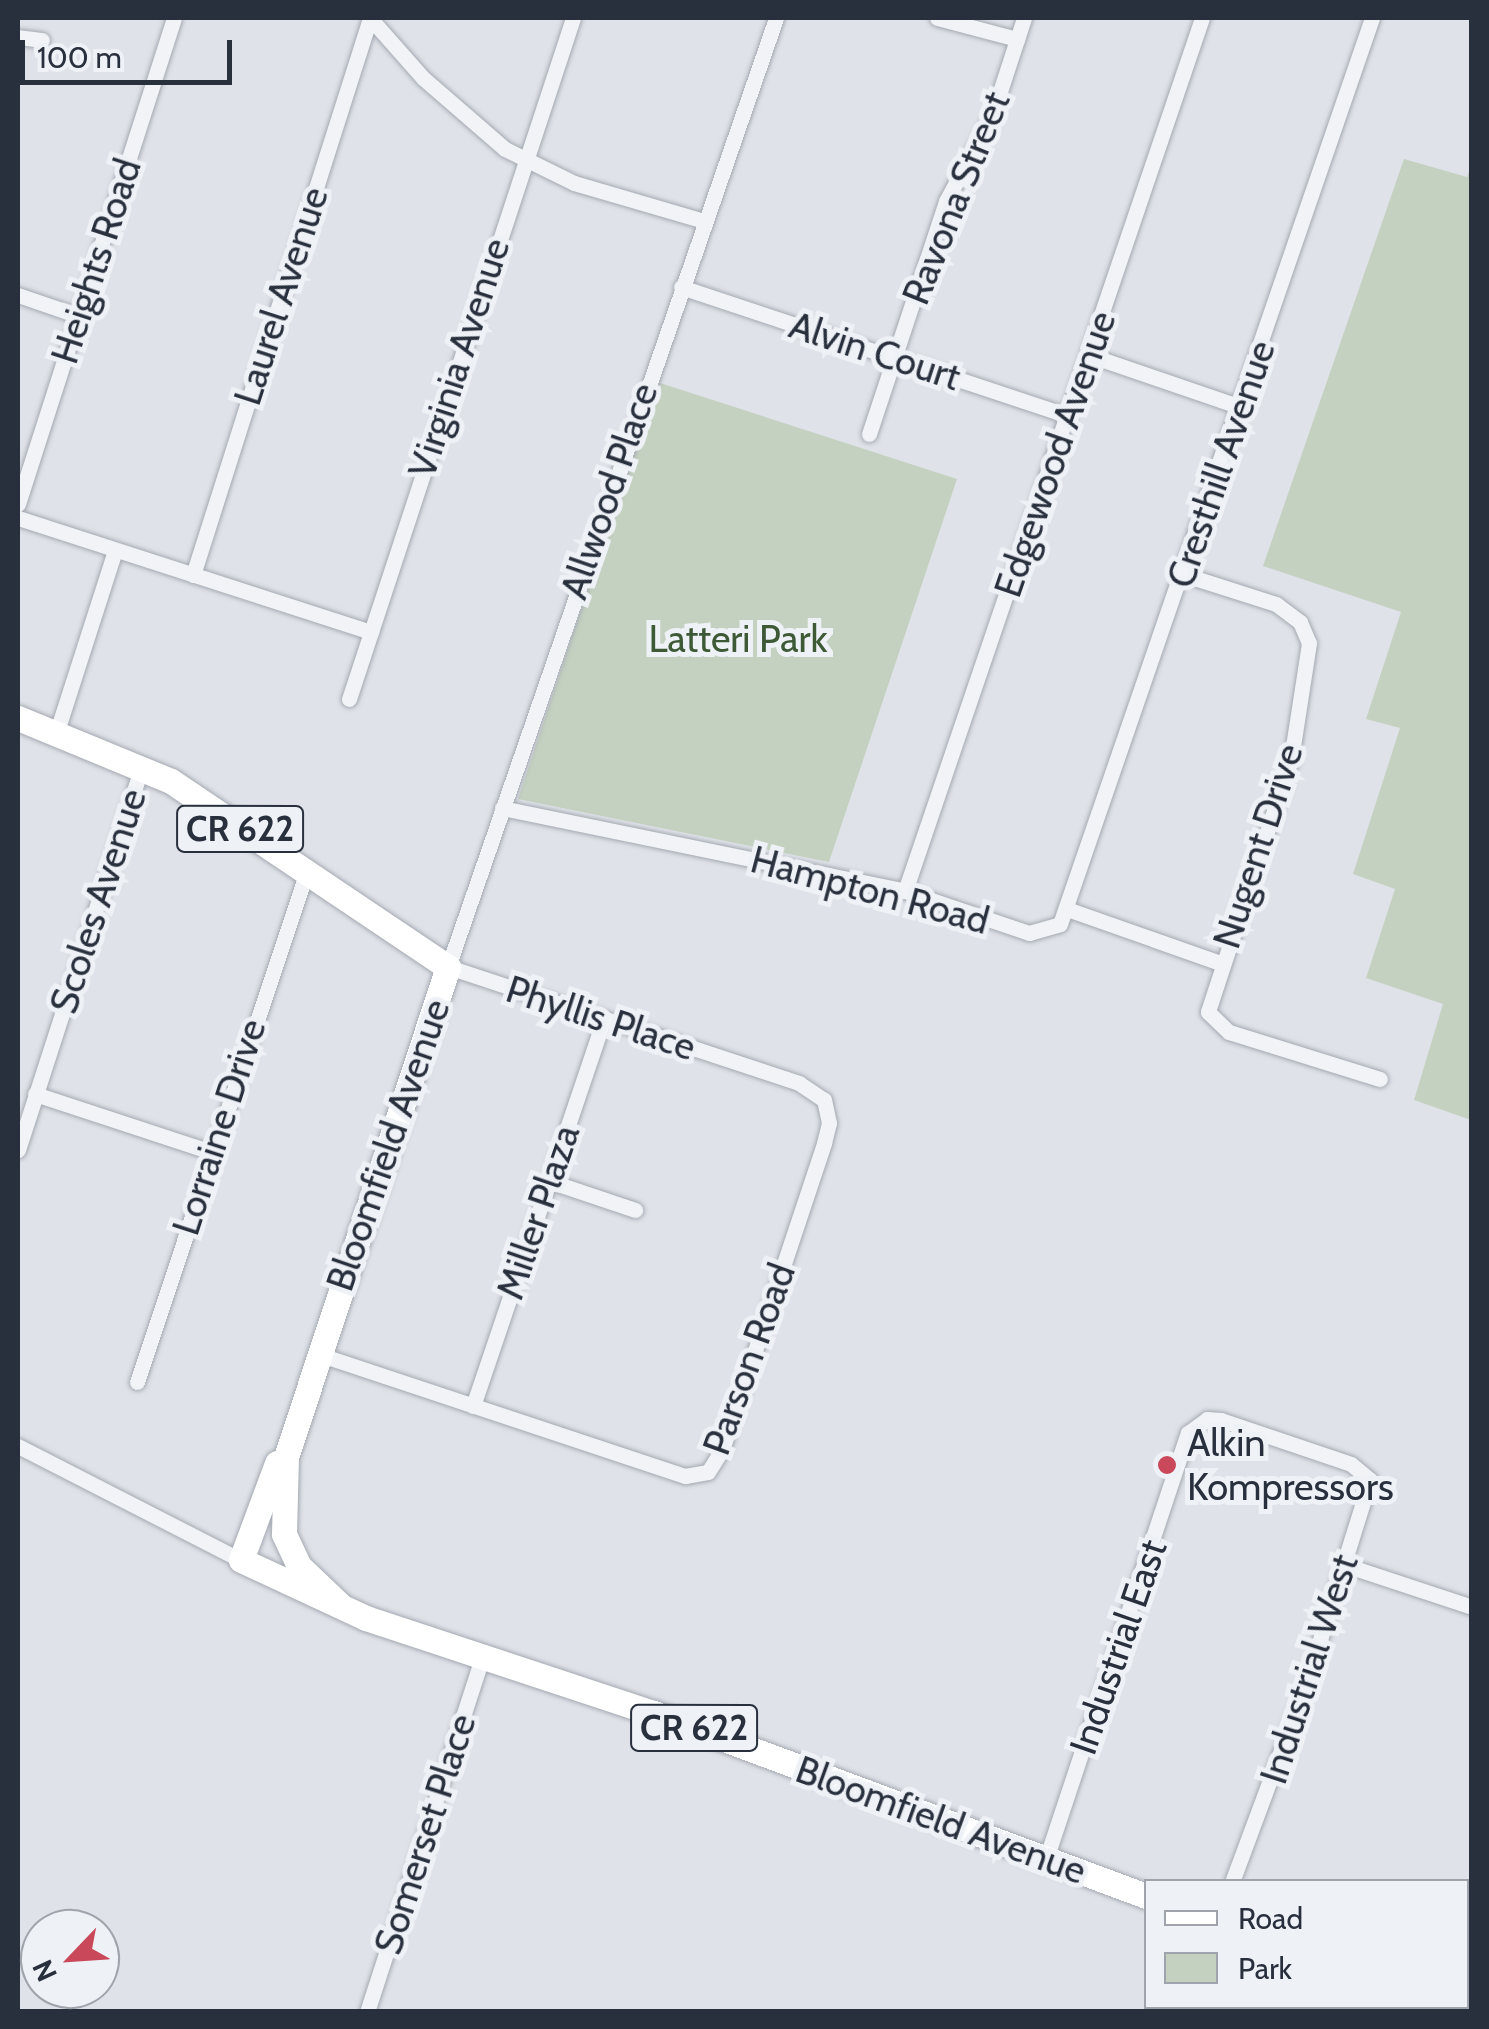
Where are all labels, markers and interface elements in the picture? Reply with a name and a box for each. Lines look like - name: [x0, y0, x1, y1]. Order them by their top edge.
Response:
- scale bar: [25, 20, 238, 82]
- text: 100 m: [37, 39, 122, 76]
- street label: Ravona Street: [893, 85, 1019, 311]
- street label: Heights Road: [41, 153, 151, 369]
- street label: Laurel Avenue: [224, 181, 338, 411]
- street label: Virginia Avenue: [399, 233, 519, 483]
- street label: Alvin Court: [784, 302, 966, 400]
- street label: Edgewood Avenue: [985, 305, 1125, 603]
- street label: Cresthill Avenue: [1157, 334, 1285, 594]
- street label: Allwood Place: [551, 377, 667, 605]
- park label: Latteri Park: [649, 616, 827, 662]
- street label: Nugent Drive: [1204, 738, 1312, 954]
- street label: Scoles Avenue: [40, 783, 156, 1019]
- road number: CR 622: [175, 799, 305, 859]
- street label: Hampton Road: [746, 836, 994, 944]
- street label: Phyllis Place: [501, 966, 701, 1070]
- street label: Bloomfield Avenue: [317, 993, 459, 1297]
- street label: Lorraine Drive: [163, 1013, 275, 1241]
- street label: Miller Plaza: [487, 1119, 589, 1305]
- street label: Parson Road: [693, 1257, 805, 1461]
- place label: Alkin Kompressors: [1187, 1420, 1394, 1510]
- marker: Alkin Kompressors: [1156, 1454, 1178, 1476]
- street label: Industrial East: [1060, 1534, 1176, 1760]
- street label: Industrial West: [1250, 1549, 1368, 1789]
- road number: CR 622: [629, 1698, 759, 1758]
- street label: Somerset Place: [365, 1708, 485, 1960]
- street label: Bloomfield Avenue: [790, 1746, 1092, 1894]
- legend: [1144, 1879, 1469, 2009]
- text: Road: [1238, 1900, 1303, 1937]
- north arrow: [20, 1909, 120, 2009]
- text: Park: [1238, 1950, 1292, 1987]
- text: N: [25, 1955, 64, 1987]

